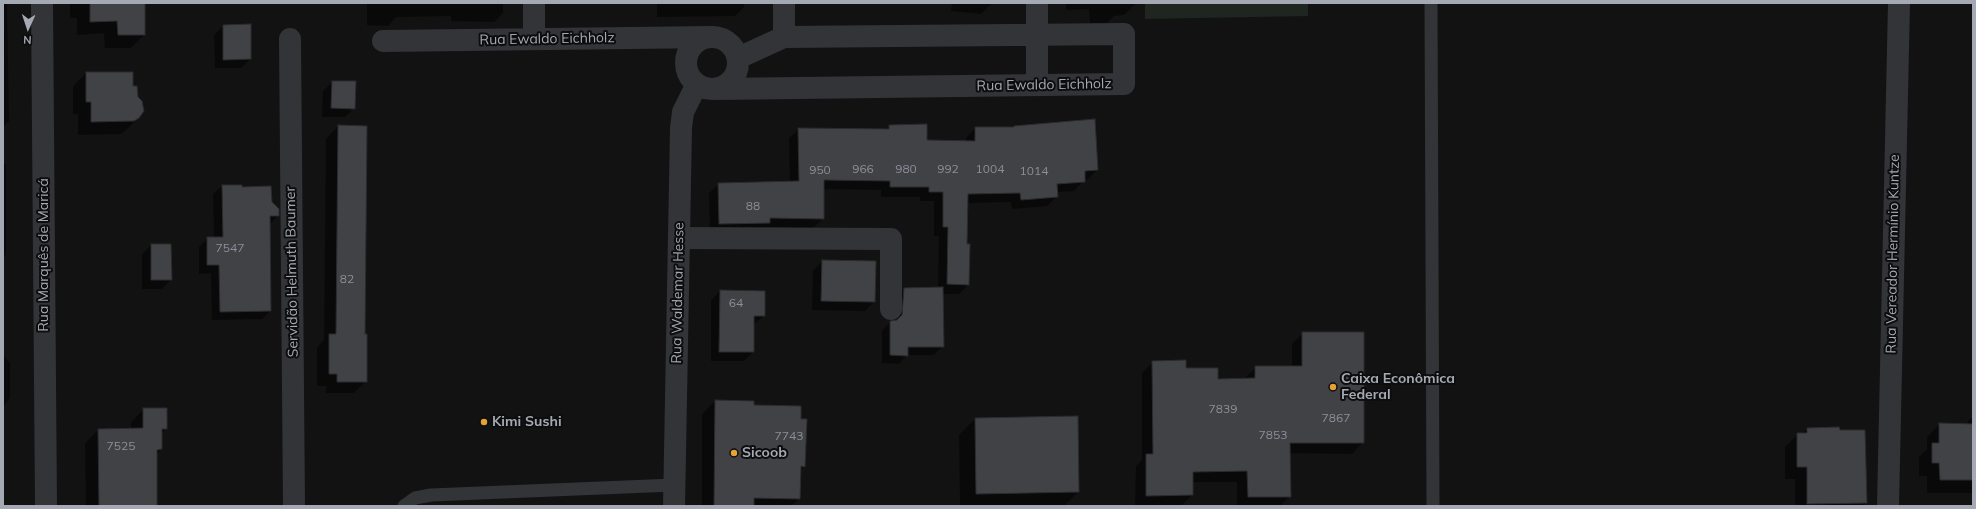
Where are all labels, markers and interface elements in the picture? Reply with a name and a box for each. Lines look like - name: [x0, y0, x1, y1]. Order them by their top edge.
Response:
- north arrow: [8, 8, 48, 48]
- street label: Rua Ewaldo Eichholz: [479, 29, 615, 49]
- text: N: [23, 33, 32, 47]
- street label: Rua Ewaldo Eichholz: [976, 75, 1112, 95]
- street label: Rua Vereador Hermínio Kuntze: [1883, 154, 1903, 354]
- house number: 966: [852, 162, 874, 176]
- house number: 980: [895, 162, 917, 176]
- house number: 992: [937, 162, 959, 176]
- house number: 1004: [976, 162, 1004, 176]
- house number: 950: [809, 163, 831, 177]
- house number: 1014: [1020, 164, 1048, 178]
- street label: Rua Marquês de Maricá: [36, 178, 52, 332]
- street label: Servidão Helmuth Baumer: [282, 186, 302, 358]
- house number: 88: [746, 199, 760, 213]
- street label: Rua Waldemar Hesse: [668, 222, 688, 364]
- house number: 7547: [216, 241, 244, 255]
- house number: 82: [340, 272, 354, 286]
- house number: 64: [729, 296, 743, 310]
- place label: Caixa Econômica Federal: [1341, 371, 1455, 404]
- marker: Caixa Econômica Federal: [1328, 382, 1338, 392]
- house number: 7839: [1209, 402, 1237, 416]
- house number: 7867: [1322, 411, 1350, 425]
- place label: Kimi Sushi: [492, 414, 562, 430]
- marker: Kimi Sushi: [479, 417, 489, 427]
- house number: 7853: [1259, 428, 1287, 442]
- house number: 7743: [775, 429, 803, 443]
- house number: 7525: [107, 439, 135, 453]
- place label: Sicoob: [742, 445, 787, 461]
- marker: Sicoob: [729, 448, 739, 458]

